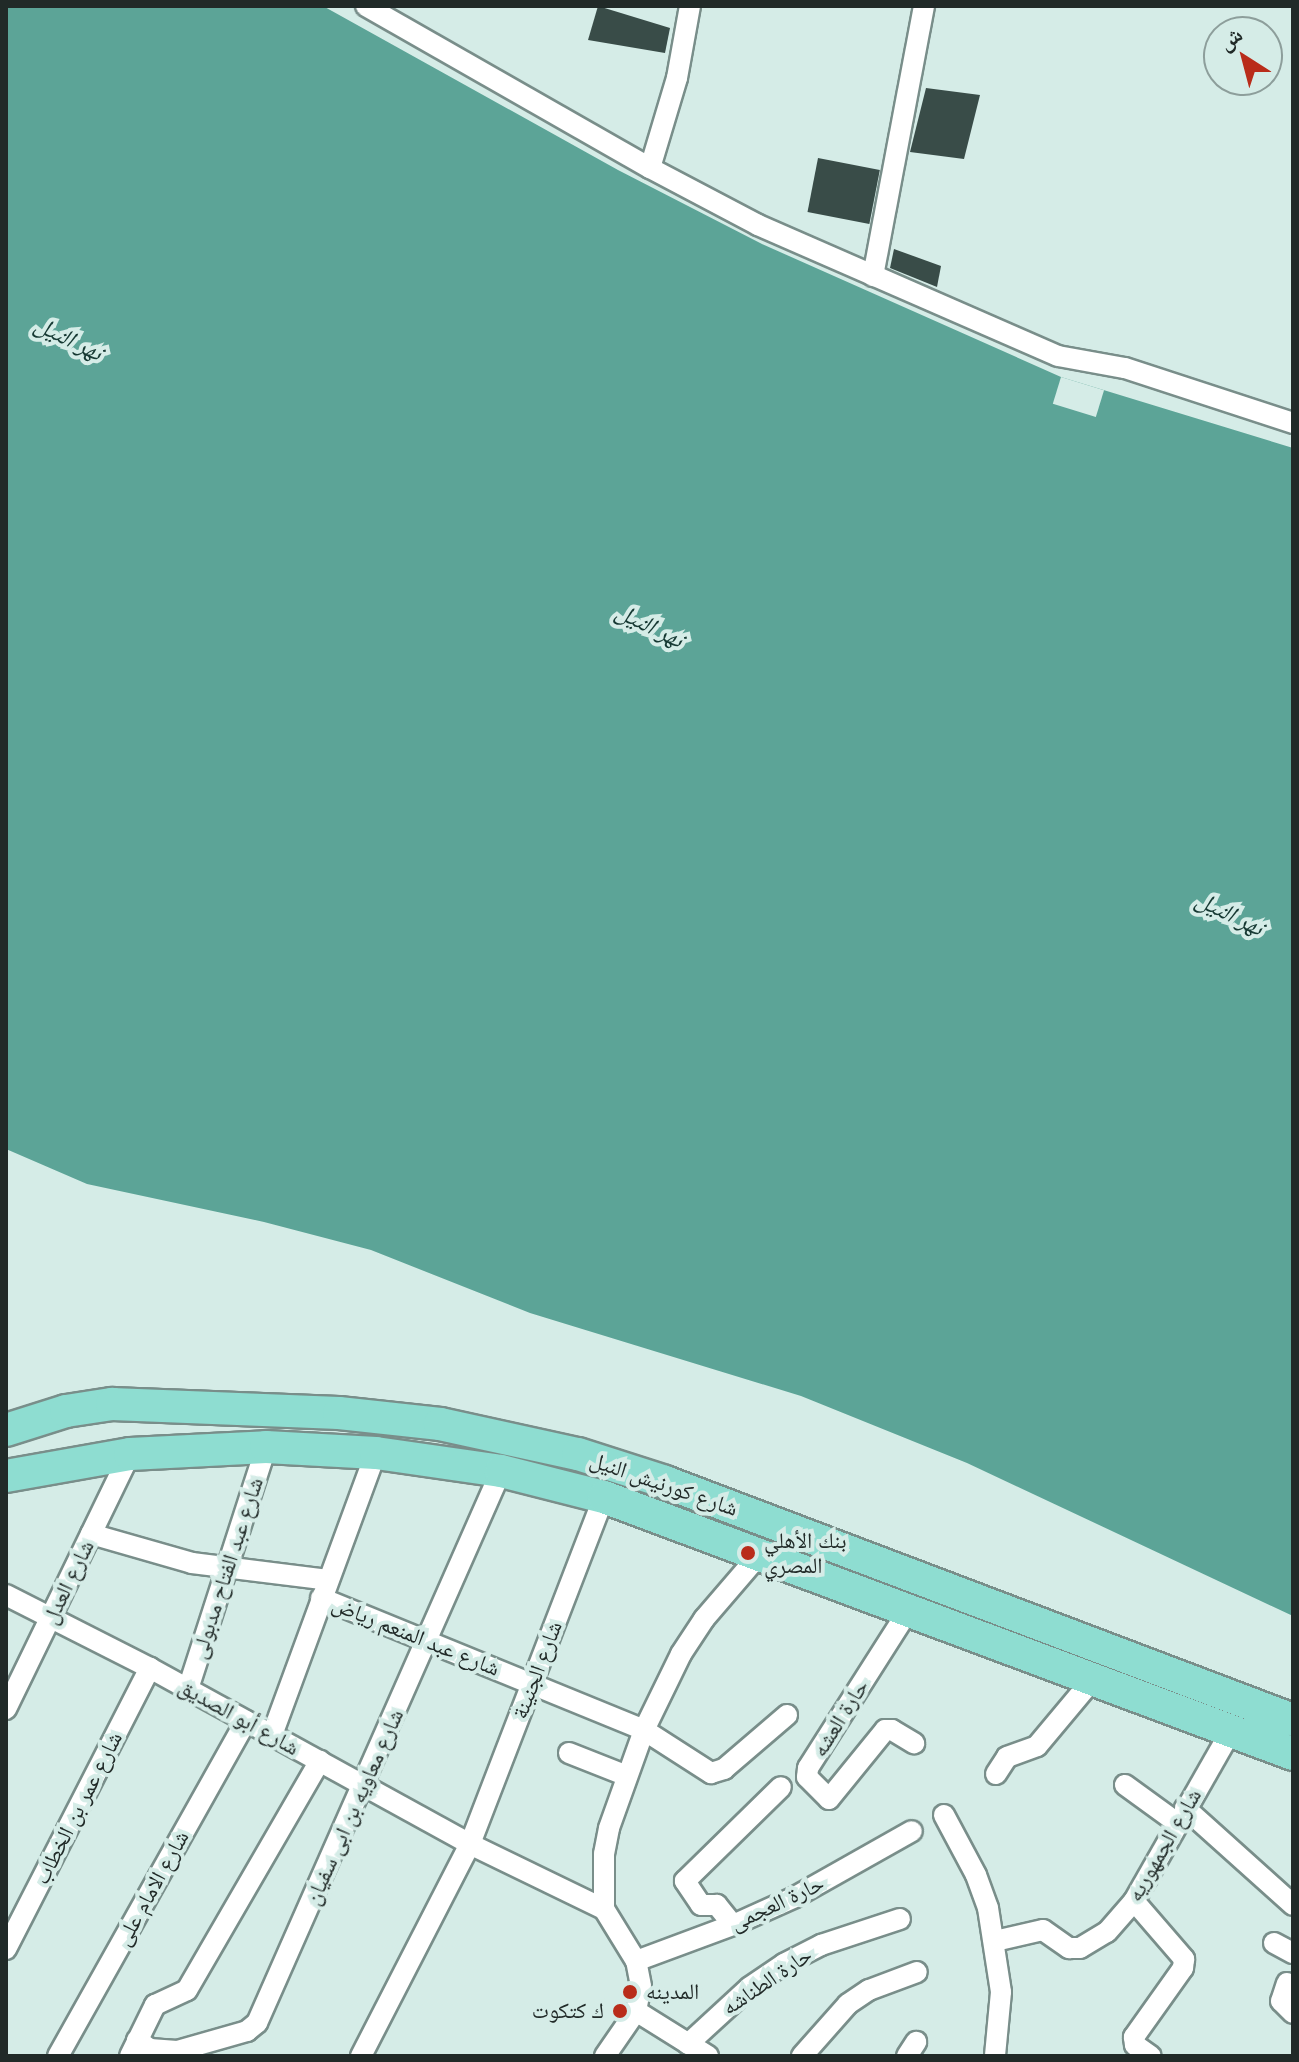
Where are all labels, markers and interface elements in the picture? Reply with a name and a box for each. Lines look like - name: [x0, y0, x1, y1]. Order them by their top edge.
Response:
- north arrow: [1203, 16, 1283, 96]
- text: ش: [1213, 21, 1247, 56]
- water label: نهر النيل: [30, 309, 108, 367]
- water label: نهر النيل: [611, 596, 689, 654]
- water label: نهر النيل: [1191, 884, 1269, 942]
- street label: شارع كورنيش النيل: [587, 1446, 741, 1522]
- street label: شارع عبد الفتاح مدبولى: [185, 1474, 269, 1662]
- place label: بنك الأهلي المصري: [764, 1527, 847, 1578]
- street label: شارع العدل: [36, 1536, 100, 1628]
- marker: بنك الأهلي المصري: [739, 1544, 757, 1562]
- street label: شارع عبد المنعم رياض: [328, 1590, 504, 1682]
- street label: شارع الجنينة: [506, 1617, 568, 1723]
- street label: شارع أبو الصديق: [174, 1673, 304, 1761]
- street label: حارة العشه: [806, 1674, 874, 1762]
- street label: شارع معاويه بن ابى سفيان: [299, 1705, 409, 1909]
- street label: شارع عمر بن الخطاب: [28, 1727, 128, 1889]
- street label: شارع الجمهوريه: [1121, 1784, 1207, 1906]
- street label: شارع الامام على: [110, 1826, 194, 1950]
- street label: حارة العجمى: [726, 1870, 828, 1936]
- street label: حارة الطناشه: [717, 1941, 817, 2021]
- place label: المدينه: [646, 1979, 699, 2005]
- marker: المدينه: [621, 1983, 639, 2001]
- place label: ك كتكوت: [532, 1998, 604, 2024]
- marker: ك كتكوت: [611, 2002, 629, 2020]

